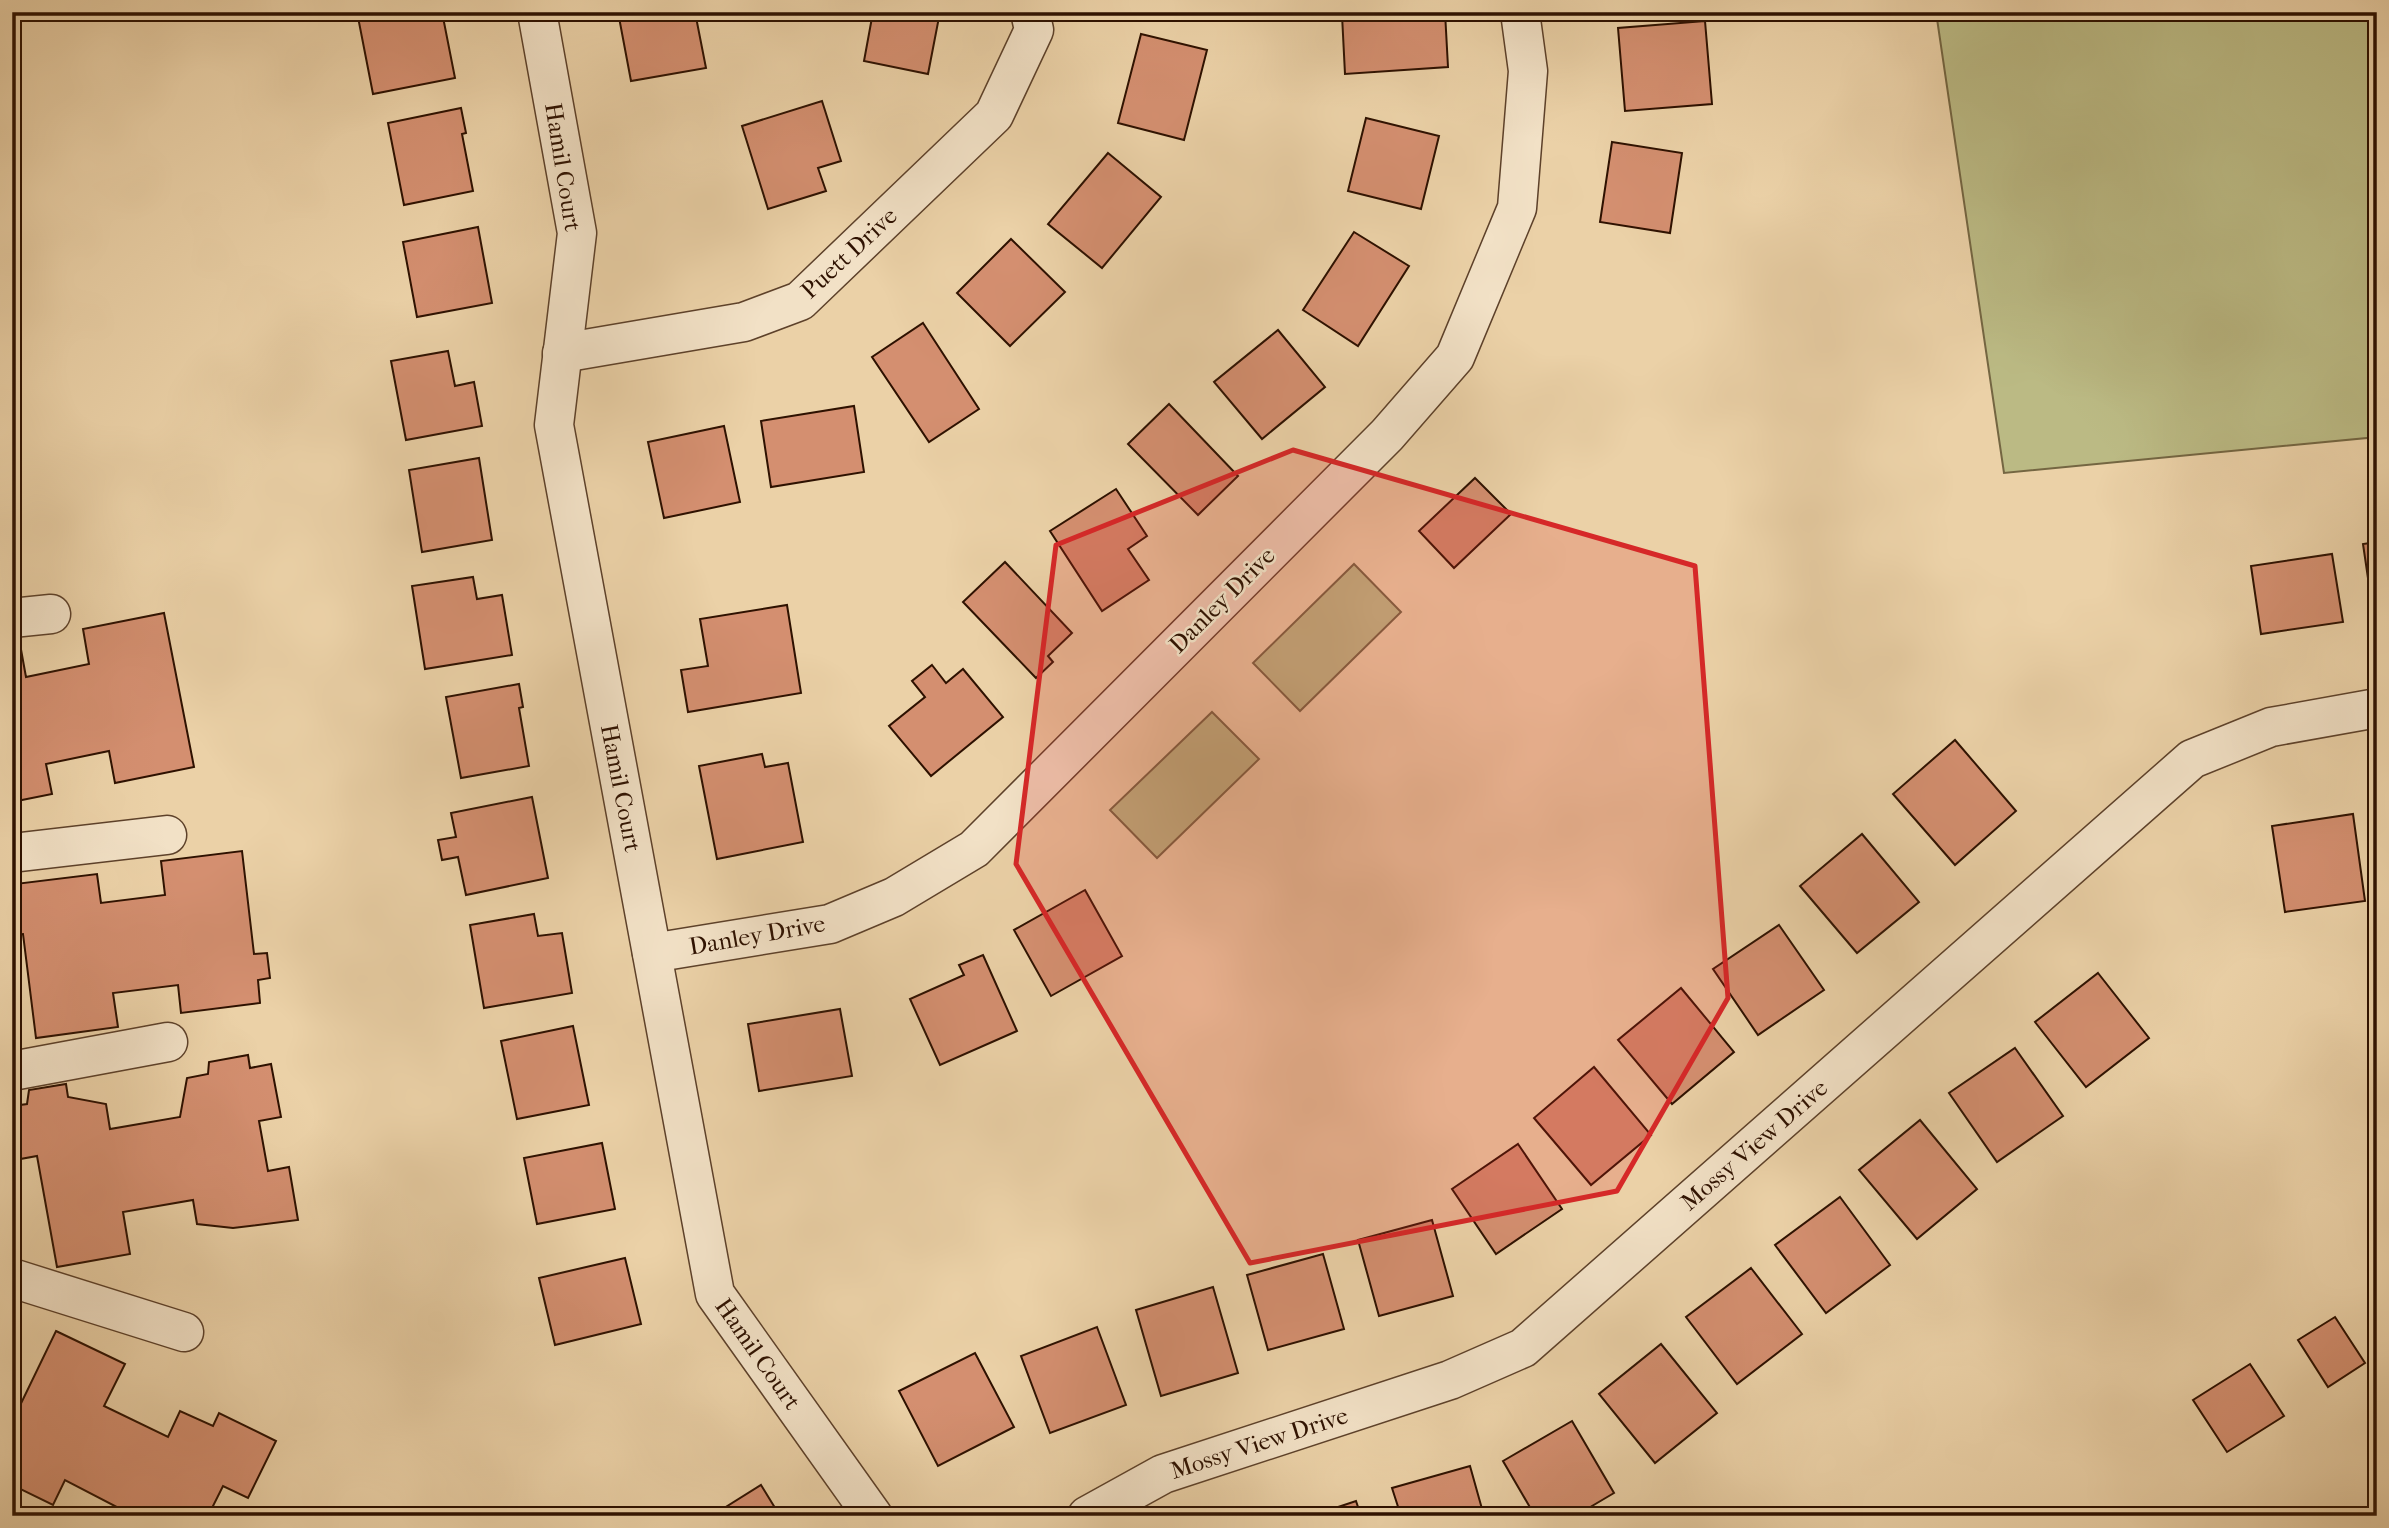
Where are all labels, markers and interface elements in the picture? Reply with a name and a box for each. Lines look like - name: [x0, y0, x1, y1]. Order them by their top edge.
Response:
- street label: Hamil Court: [539, 101, 587, 234]
- street label: Puett Drive: [795, 202, 903, 304]
- street label: Danley Drive: [1163, 541, 1281, 659]
- street label: Hamil Court: [595, 722, 647, 855]
- street label: Danley Drive: [687, 909, 827, 961]
- street label: Mossy View Drive: [1675, 1074, 1833, 1216]
- street label: Hamil Court: [709, 1293, 807, 1415]
- street label: Mossy View Drive: [1167, 1401, 1351, 1485]

